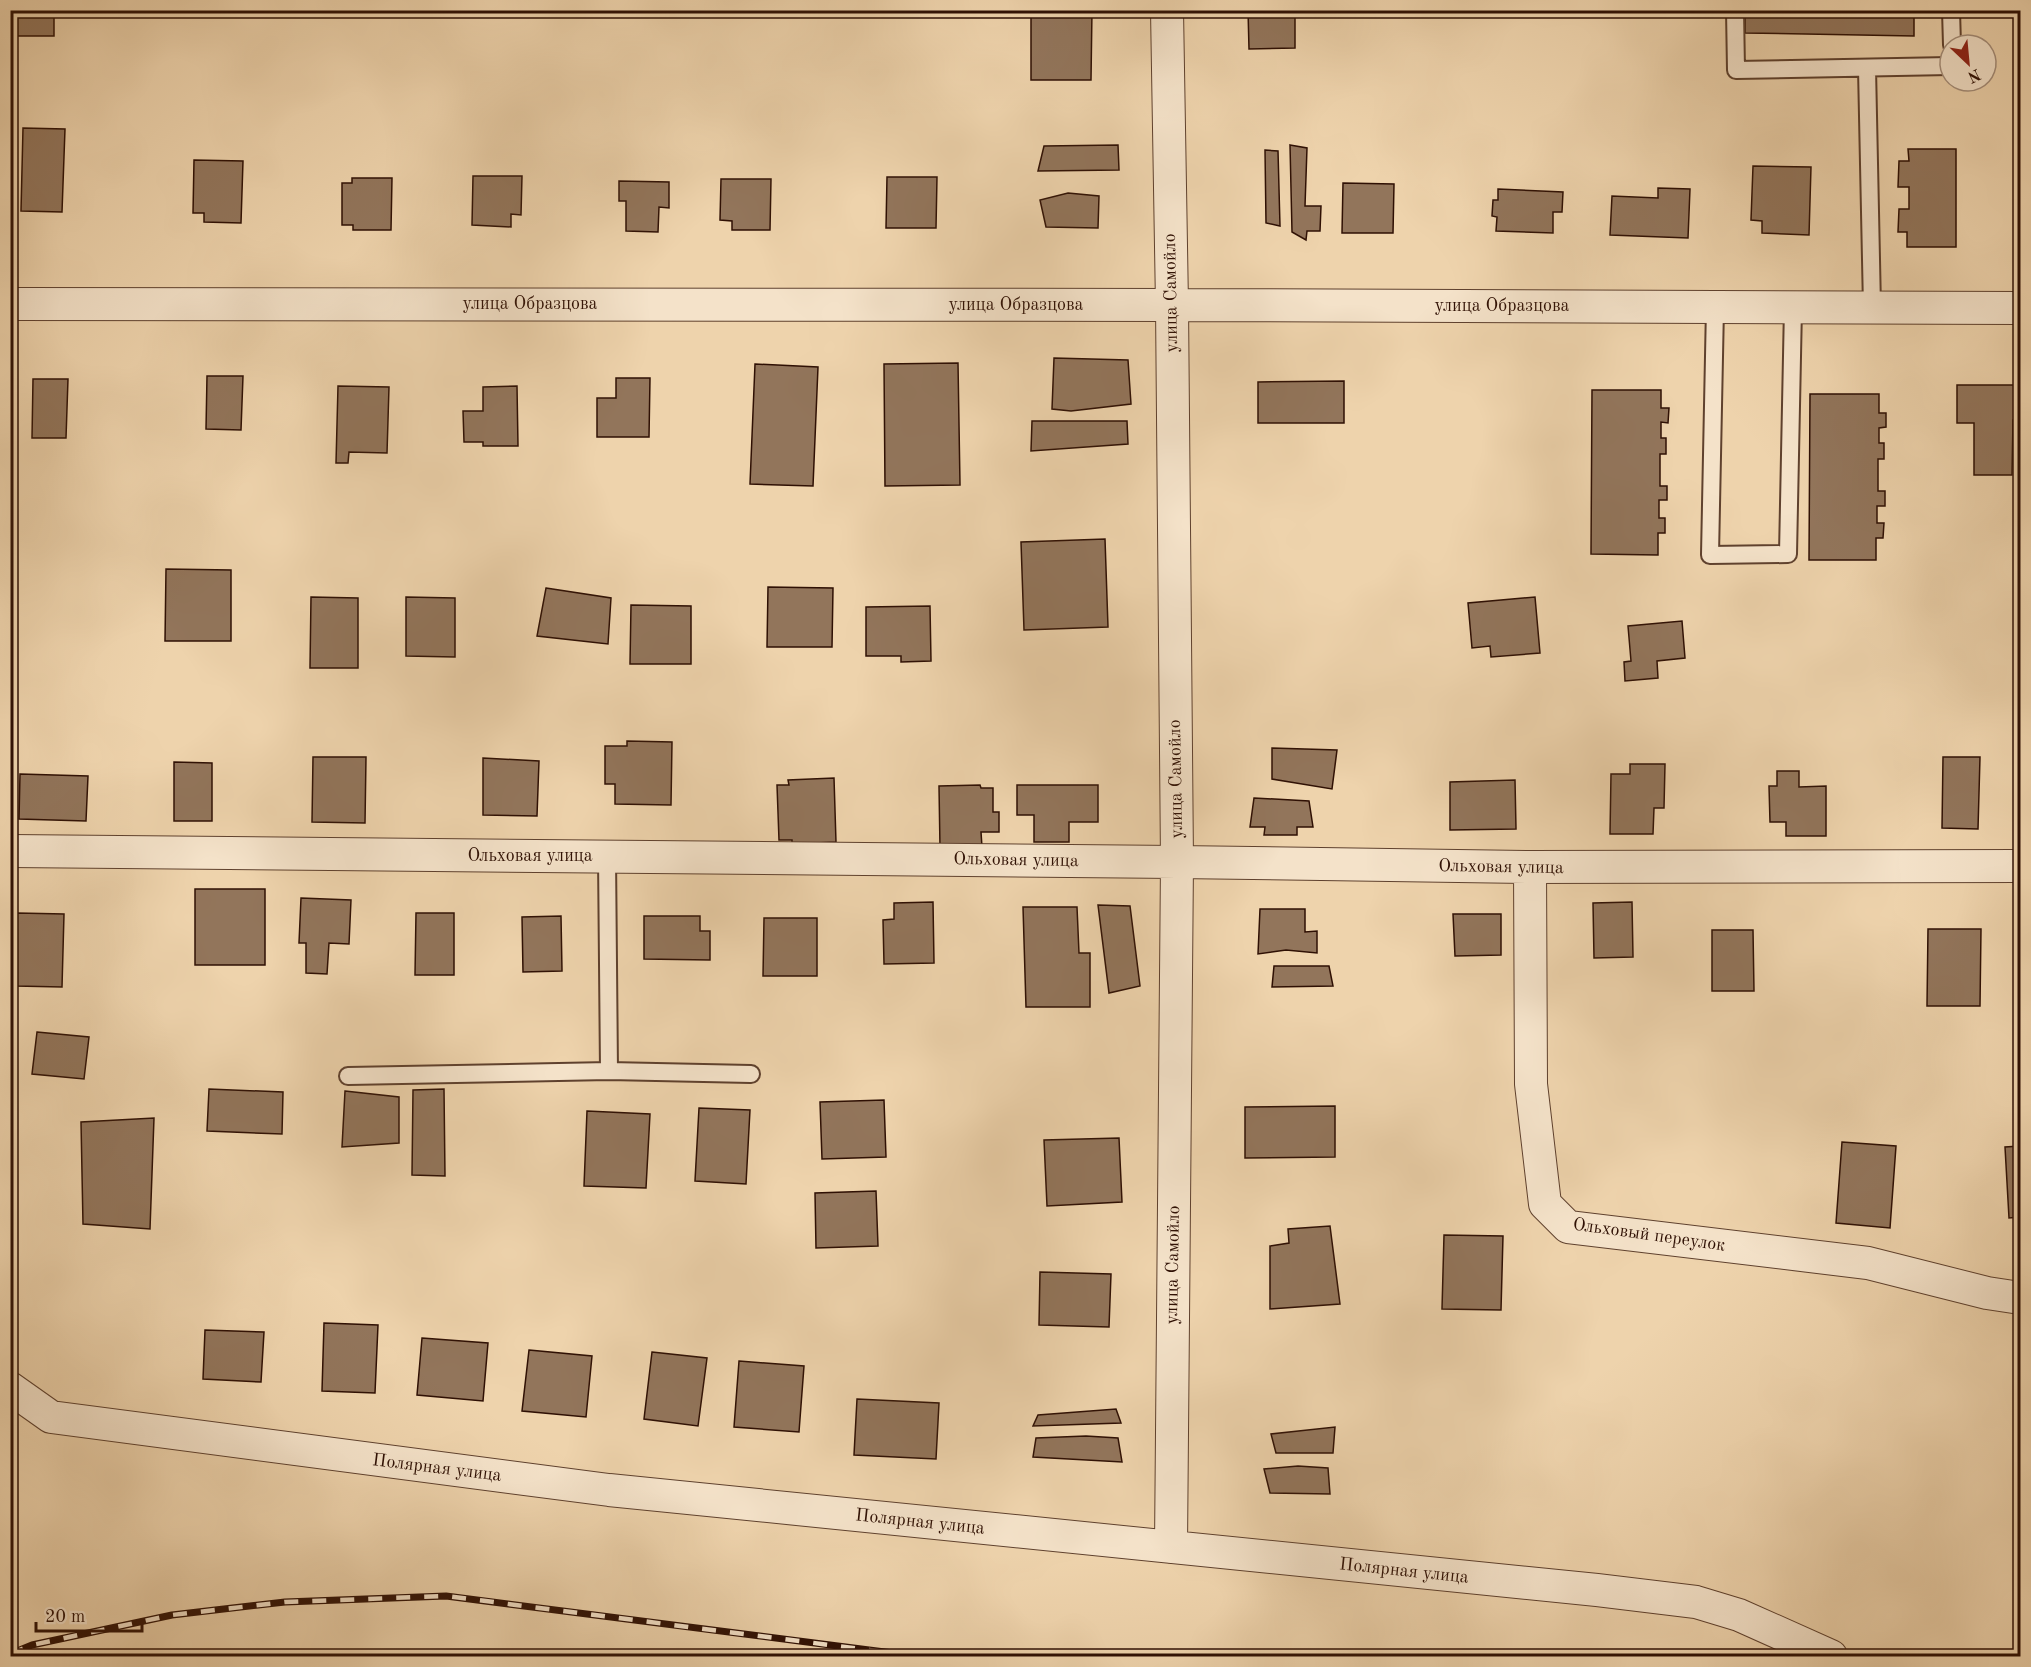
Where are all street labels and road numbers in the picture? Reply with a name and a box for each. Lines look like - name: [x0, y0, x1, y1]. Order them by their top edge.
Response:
- street label: улица Самойло: [1161, 233, 1181, 353]
- street label: улица Образцова: [463, 295, 598, 313]
- street label: улица Образцова: [949, 296, 1084, 314]
- street label: улица Образцова: [1435, 297, 1570, 315]
- street label: улица Самойло: [1166, 719, 1186, 839]
- street label: Ольховая улица: [467, 847, 593, 865]
- street label: Ольховая улица: [953, 850, 1079, 870]
- street label: Ольховая улица: [1438, 857, 1564, 877]
- street label: улица Самойло: [1163, 1205, 1183, 1325]
- street label: Ольховый переулок: [1572, 1215, 1726, 1255]
- street label: Полярная улица: [371, 1451, 503, 1485]
- street label: Полярная улица: [854, 1506, 986, 1538]
- street label: Полярная улица: [1338, 1555, 1470, 1587]

